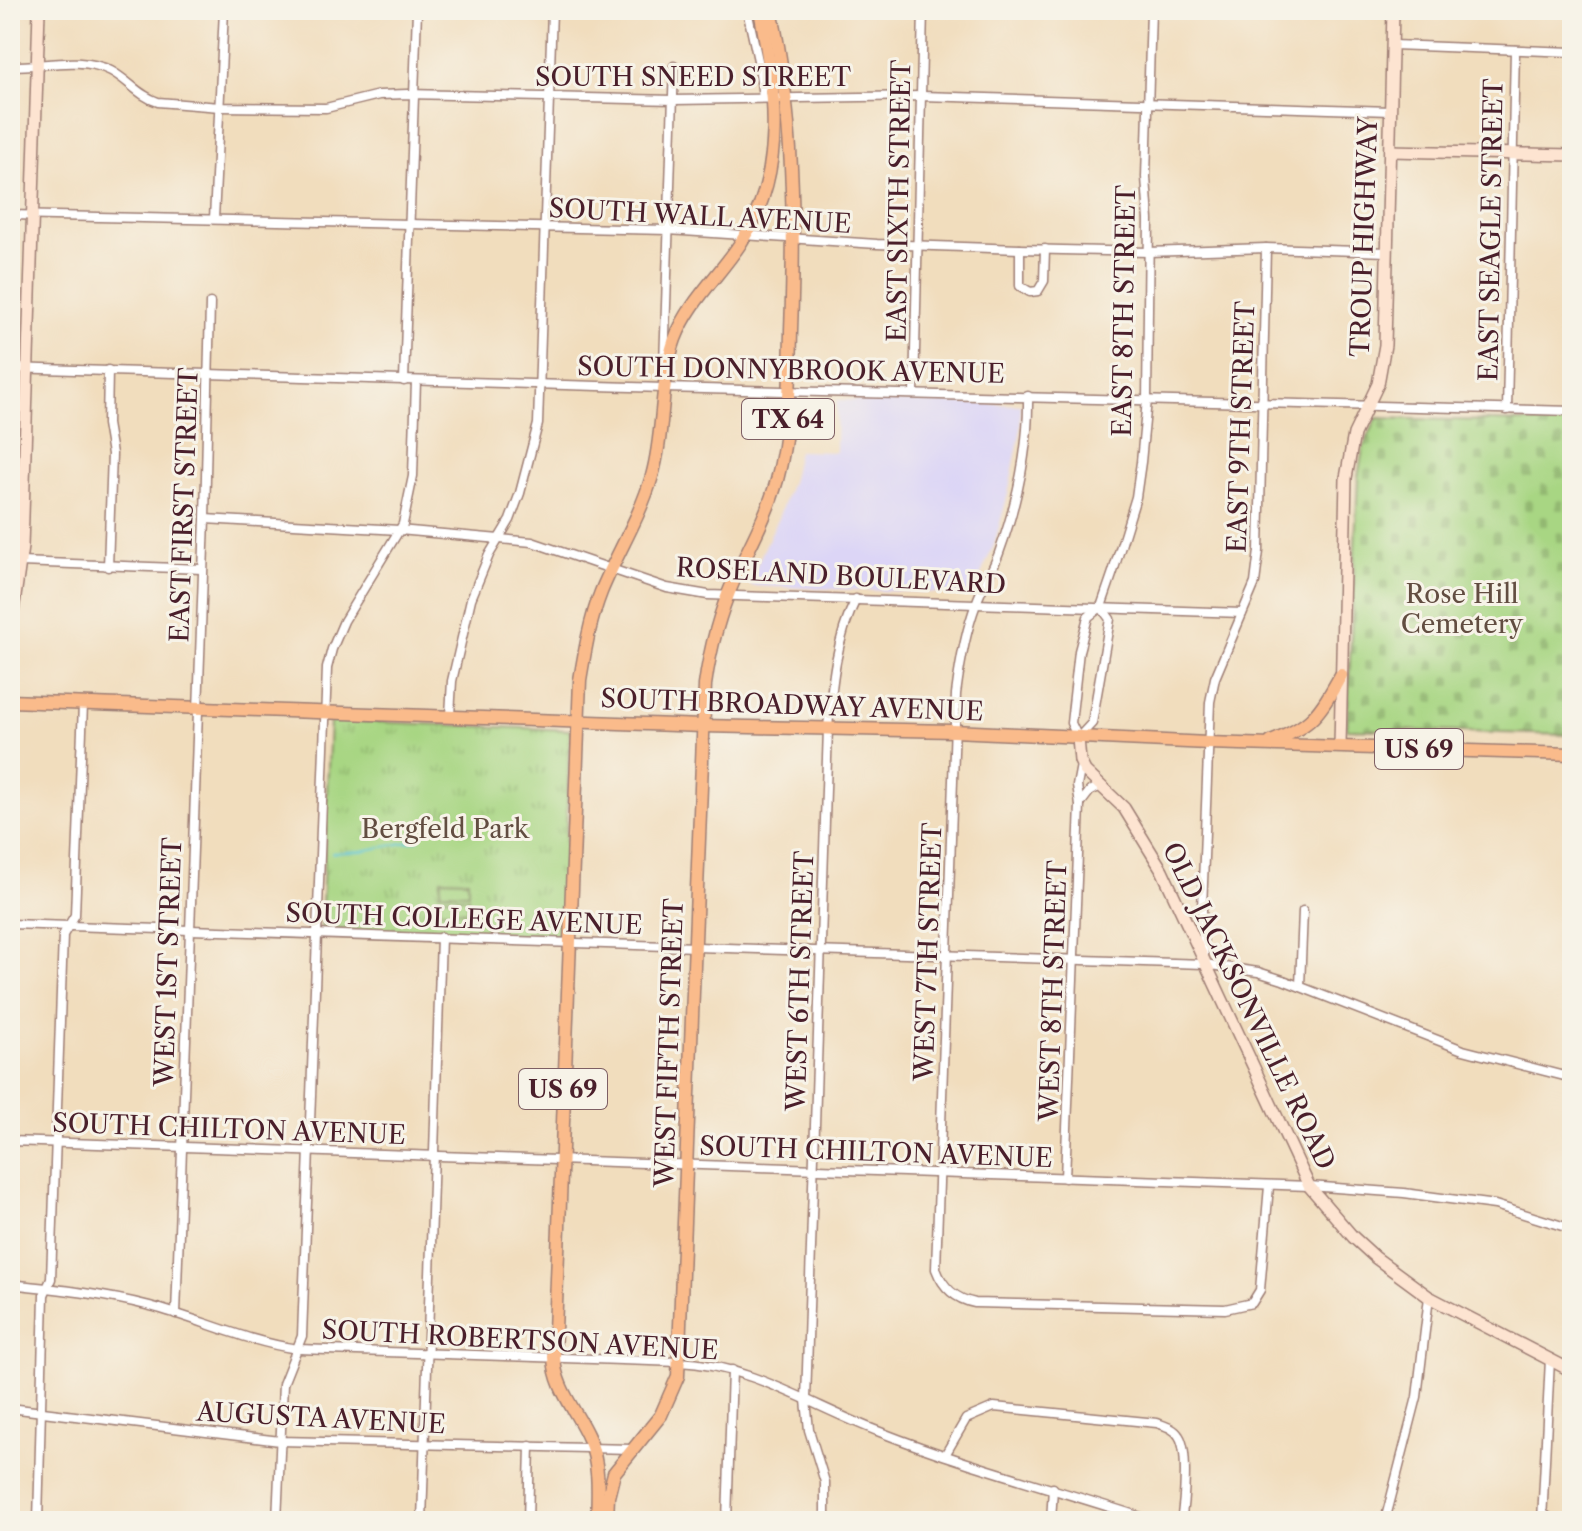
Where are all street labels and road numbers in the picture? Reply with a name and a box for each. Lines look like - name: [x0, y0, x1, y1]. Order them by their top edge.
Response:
- street label: EAST SIXTH STREET: [881, 59, 917, 342]
- street label: SOUTH SNEED STREET: [535, 61, 852, 93]
- street label: EAST SEAGLE STREET: [1472, 78, 1510, 382]
- street label: TROUP HIGHWAY: [1344, 116, 1384, 358]
- street label: EAST 8TH STREET: [1106, 184, 1142, 437]
- street label: SOUTH WALL AVENUE: [548, 192, 852, 240]
- street label: EAST 9TH STREET: [1221, 300, 1261, 553]
- street label: SOUTH DONNYBROOK AVENUE: [577, 350, 1005, 390]
- street label: EAST FIRST STREET: [163, 367, 205, 643]
- road number: TX 64: [742, 399, 834, 439]
- street label: ROSELAND BOULEVARD: [675, 551, 1007, 601]
- street label: SOUTH BROADWAY AVENUE: [600, 682, 984, 728]
- road number: US 69: [1375, 729, 1463, 769]
- street label: WEST 7TH STREET: [907, 822, 949, 1083]
- street label: WEST 1ST STREET: [148, 836, 188, 1088]
- street label: OLD JACKSONVILLE ROAD: [1156, 837, 1342, 1175]
- street label: WEST 6TH STREET: [779, 850, 821, 1113]
- street label: WEST 8TH STREET: [1032, 859, 1074, 1123]
- street label: SOUTH COLLEGE AVENUE: [285, 897, 643, 941]
- street label: WEST FIFTH STREET: [648, 897, 690, 1189]
- road number: US 69: [519, 1069, 607, 1109]
- street label: SOUTH CHILTON AVENUE: [52, 1107, 406, 1151]
- street label: SOUTH CHILTON AVENUE: [699, 1130, 1053, 1174]
- street label: SOUTH ROBERTSON AVENUE: [321, 1314, 719, 1366]
- street label: AUGUSTA AVENUE: [195, 1395, 446, 1441]

